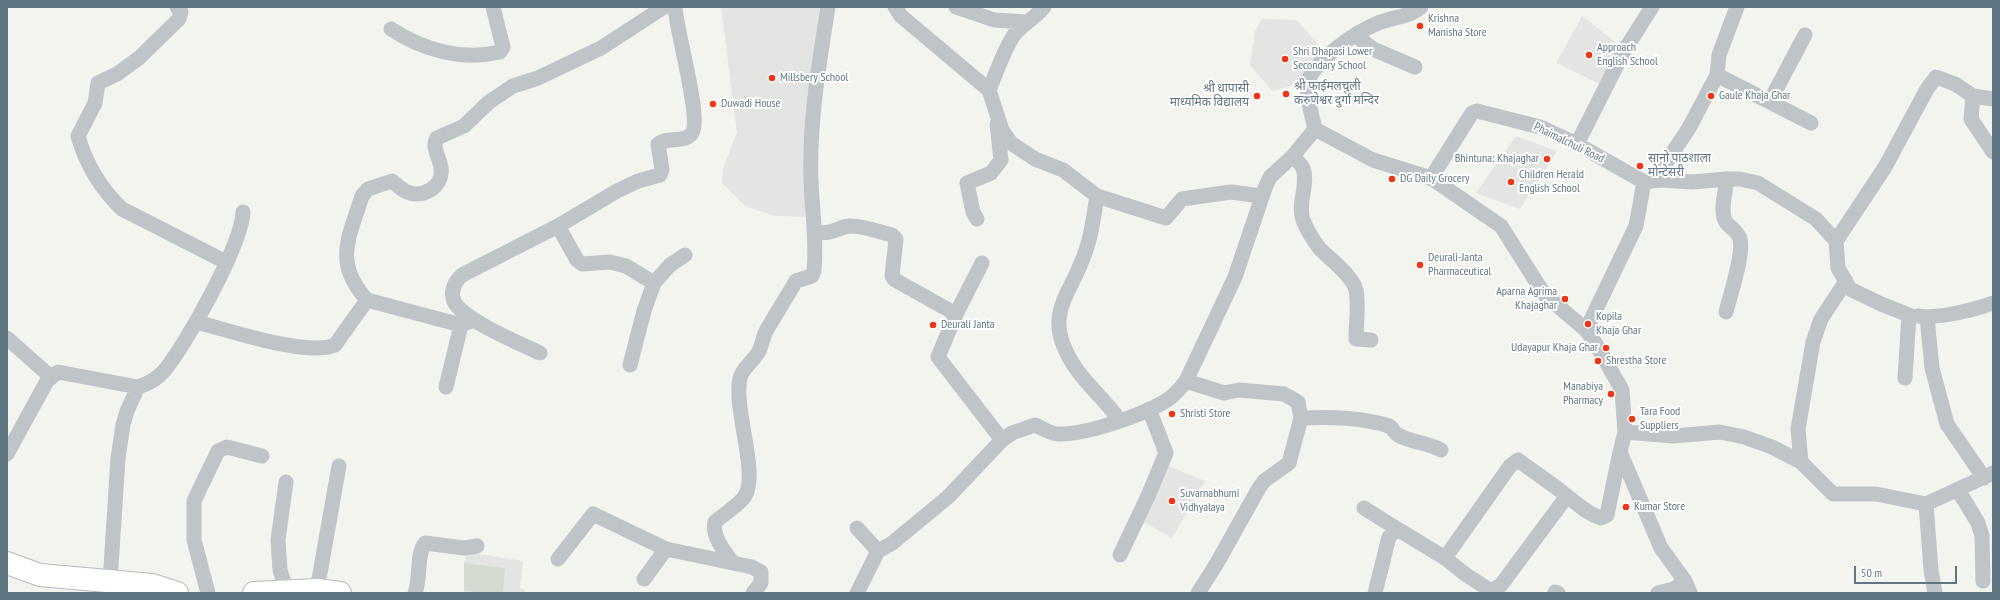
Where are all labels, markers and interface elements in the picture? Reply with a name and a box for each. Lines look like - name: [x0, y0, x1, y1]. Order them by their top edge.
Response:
- place label: Krishna Manisha Store: [1428, 12, 1487, 40]
- marker: Krishna Manisha Store: [1415, 21, 1425, 31]
- place label: Approach English School: [1597, 41, 1658, 69]
- place label: Shri Dhapasi Lower Secondary School: [1293, 45, 1372, 73]
- marker: Approach English School: [1584, 50, 1594, 60]
- marker: Shri Dhapasi Lower Secondary School: [1280, 54, 1290, 64]
- place label: Millsbery School: [780, 71, 848, 85]
- marker: Millsbery School: [767, 73, 777, 83]
- place label: श्री फाईमलचुली करुणेश्वर दुर्गा मन्दिर: [1294, 80, 1379, 108]
- place label: श्री धापासी माध्यमिक विद्यालय: [1170, 82, 1249, 110]
- marker: श्री फाईमलचुली करुणेश्वर दुर्गा मन्दिर: [1281, 89, 1291, 99]
- place label: Gaule Khaja Ghar: [1719, 89, 1790, 103]
- marker: श्री धापासी माध्यमिक विद्यालय: [1252, 91, 1262, 101]
- marker: Gaule Khaja Ghar: [1706, 91, 1716, 101]
- place label: Duwadi House: [721, 97, 781, 111]
- marker: Duwadi House: [708, 99, 718, 109]
- street label: Phaimalchuli Road: [1531, 120, 1607, 166]
- place label: Bhintuna: Khajaghar: [1455, 152, 1539, 166]
- place label: सानो पाठशाला मोन्टेसरी: [1648, 152, 1711, 180]
- marker: Bhintuna: Khajaghar: [1542, 154, 1552, 164]
- marker: सानो पाठशाला मोन्टेसरी: [1635, 161, 1645, 171]
- place label: Children Herald English School: [1519, 168, 1584, 196]
- place label: DG Daily Grocery: [1400, 172, 1470, 186]
- marker: DG Daily Grocery: [1387, 174, 1397, 184]
- marker: Children Herald English School: [1506, 177, 1516, 187]
- place label: Deurali-Janta Pharmaceutical: [1428, 251, 1491, 279]
- marker: Deurali-Janta Pharmaceutical: [1415, 260, 1425, 270]
- place label: Aparna Agrima Khajaghar: [1496, 285, 1557, 313]
- marker: Aparna Agrima Khajaghar: [1560, 294, 1570, 304]
- place label: Kopila Khaja Ghar: [1596, 310, 1641, 338]
- place label: Deurali Janta: [941, 318, 995, 332]
- marker: Kopila Khaja Ghar: [1583, 319, 1593, 329]
- marker: Deurali Janta: [928, 320, 938, 330]
- place label: Udayapur Khaja Ghar: [1511, 341, 1598, 355]
- marker: Udayapur Khaja Ghar: [1601, 343, 1611, 353]
- place label: Shrestha Store: [1606, 354, 1666, 368]
- marker: Shrestha Store: [1593, 356, 1603, 366]
- place label: Manabiya Pharmacy: [1563, 380, 1603, 408]
- marker: Manabiya Pharmacy: [1606, 389, 1616, 399]
- place label: Tara Food Suppliers: [1640, 405, 1680, 433]
- place label: Shristi Store: [1180, 407, 1231, 421]
- marker: Shristi Store: [1167, 409, 1177, 419]
- marker: Tara Food Suppliers: [1627, 414, 1637, 424]
- place label: Suvarnabhumi Vidhyalaya: [1180, 487, 1239, 515]
- marker: Suvarnabhumi Vidhyalaya: [1167, 496, 1177, 506]
- place label: Kumar Store: [1634, 500, 1685, 514]
- marker: Kumar Store: [1621, 502, 1631, 512]
- scale bar: [1856, 558, 1959, 584]
- text: 50 m: [1861, 565, 1882, 580]

